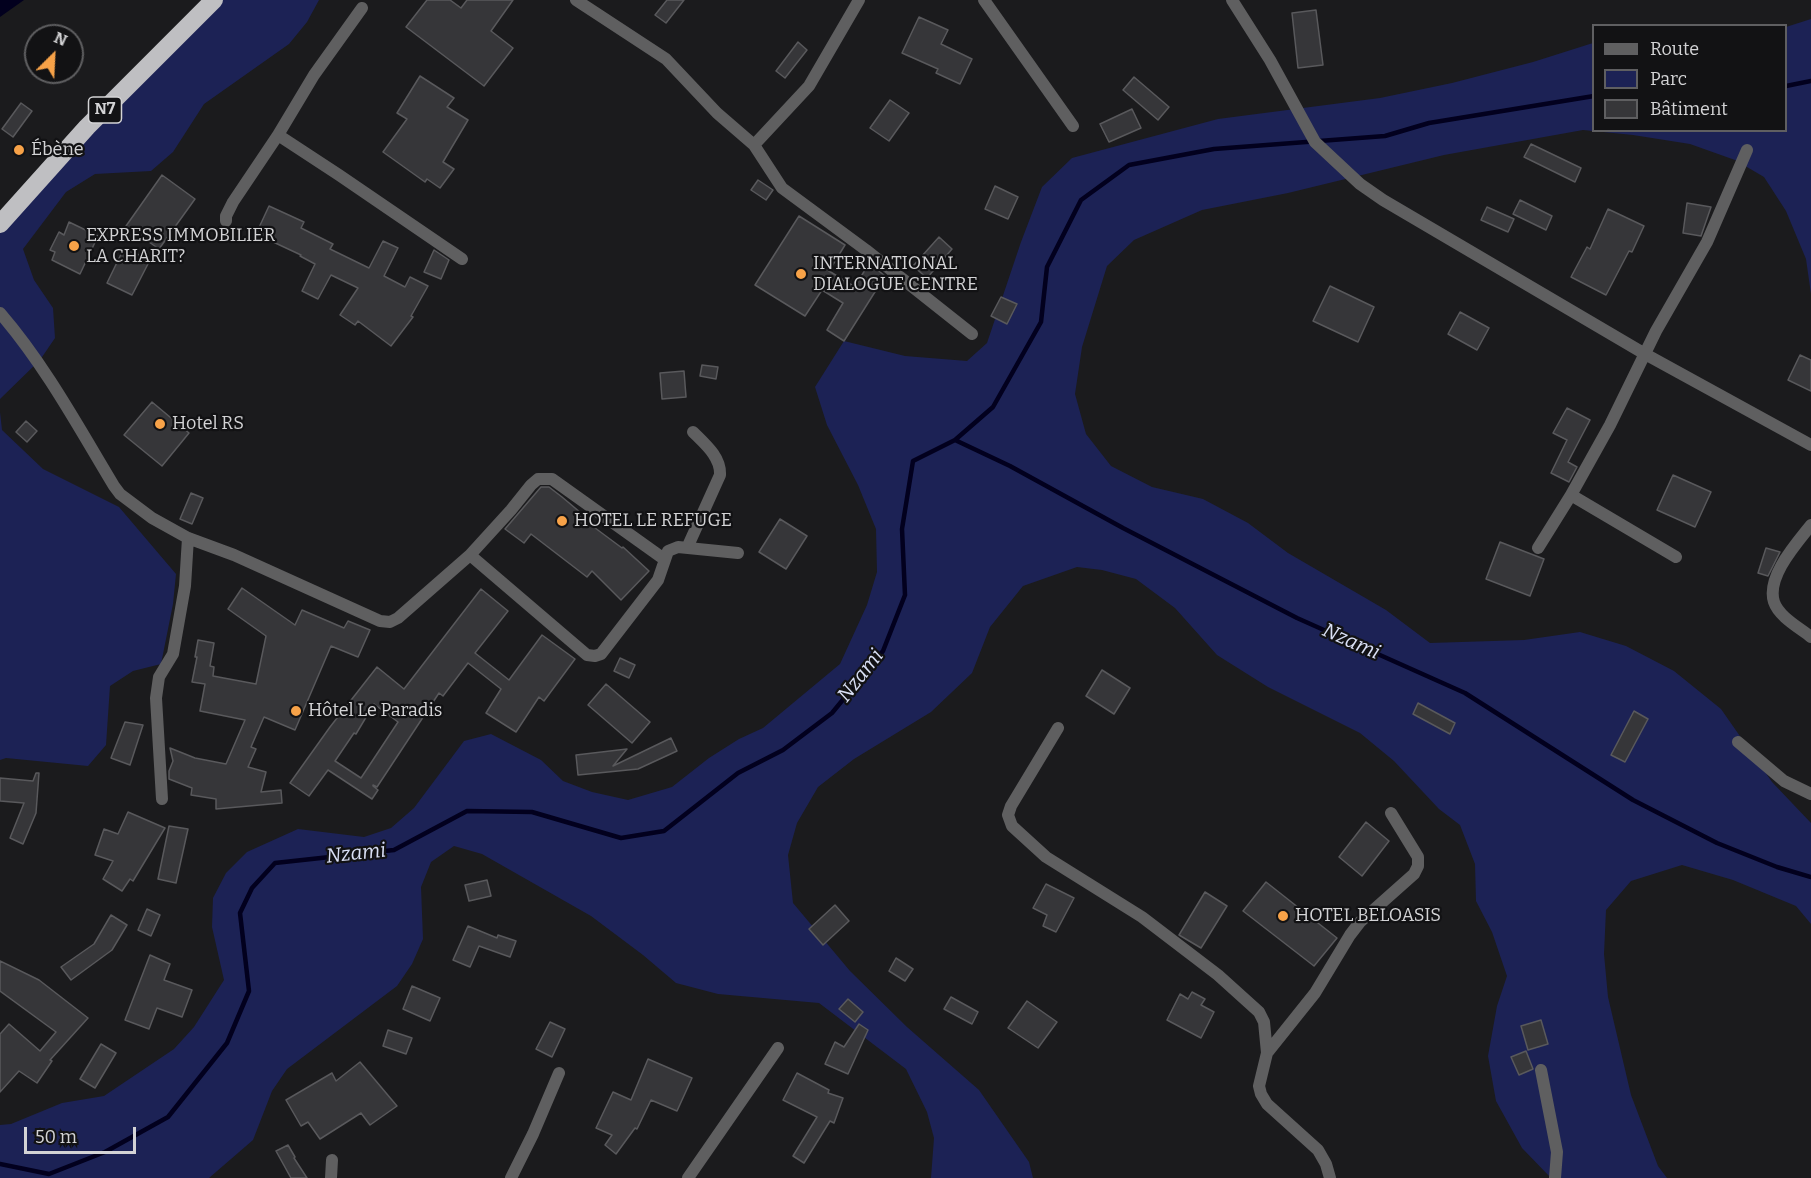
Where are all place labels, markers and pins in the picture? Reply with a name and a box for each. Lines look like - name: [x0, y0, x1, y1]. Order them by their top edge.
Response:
- place label: Ébène: [31, 139, 84, 161]
- marker: Ébène: [12, 143, 26, 157]
- place label: EXPRESS IMMOBILIER LA CHARIT?: [86, 225, 275, 268]
- marker: EXPRESS IMMOBILIER LA CHARIT?: [67, 239, 81, 253]
- place label: INTERNATIONAL DIALOGUE CENTRE: [813, 253, 978, 296]
- marker: INTERNATIONAL DIALOGUE CENTRE: [794, 267, 808, 281]
- place label: Hotel RS: [172, 413, 244, 435]
- marker: Hotel RS: [153, 417, 167, 431]
- place label: HOTEL LE REFUGE: [574, 510, 732, 532]
- marker: HOTEL LE REFUGE: [555, 514, 569, 528]
- place label: Hôtel Le Paradis: [308, 700, 442, 722]
- marker: Hôtel Le Paradis: [289, 704, 303, 718]
- place label: HOTEL BELOASIS: [1295, 905, 1441, 927]
- marker: HOTEL BELOASIS: [1276, 909, 1290, 923]

